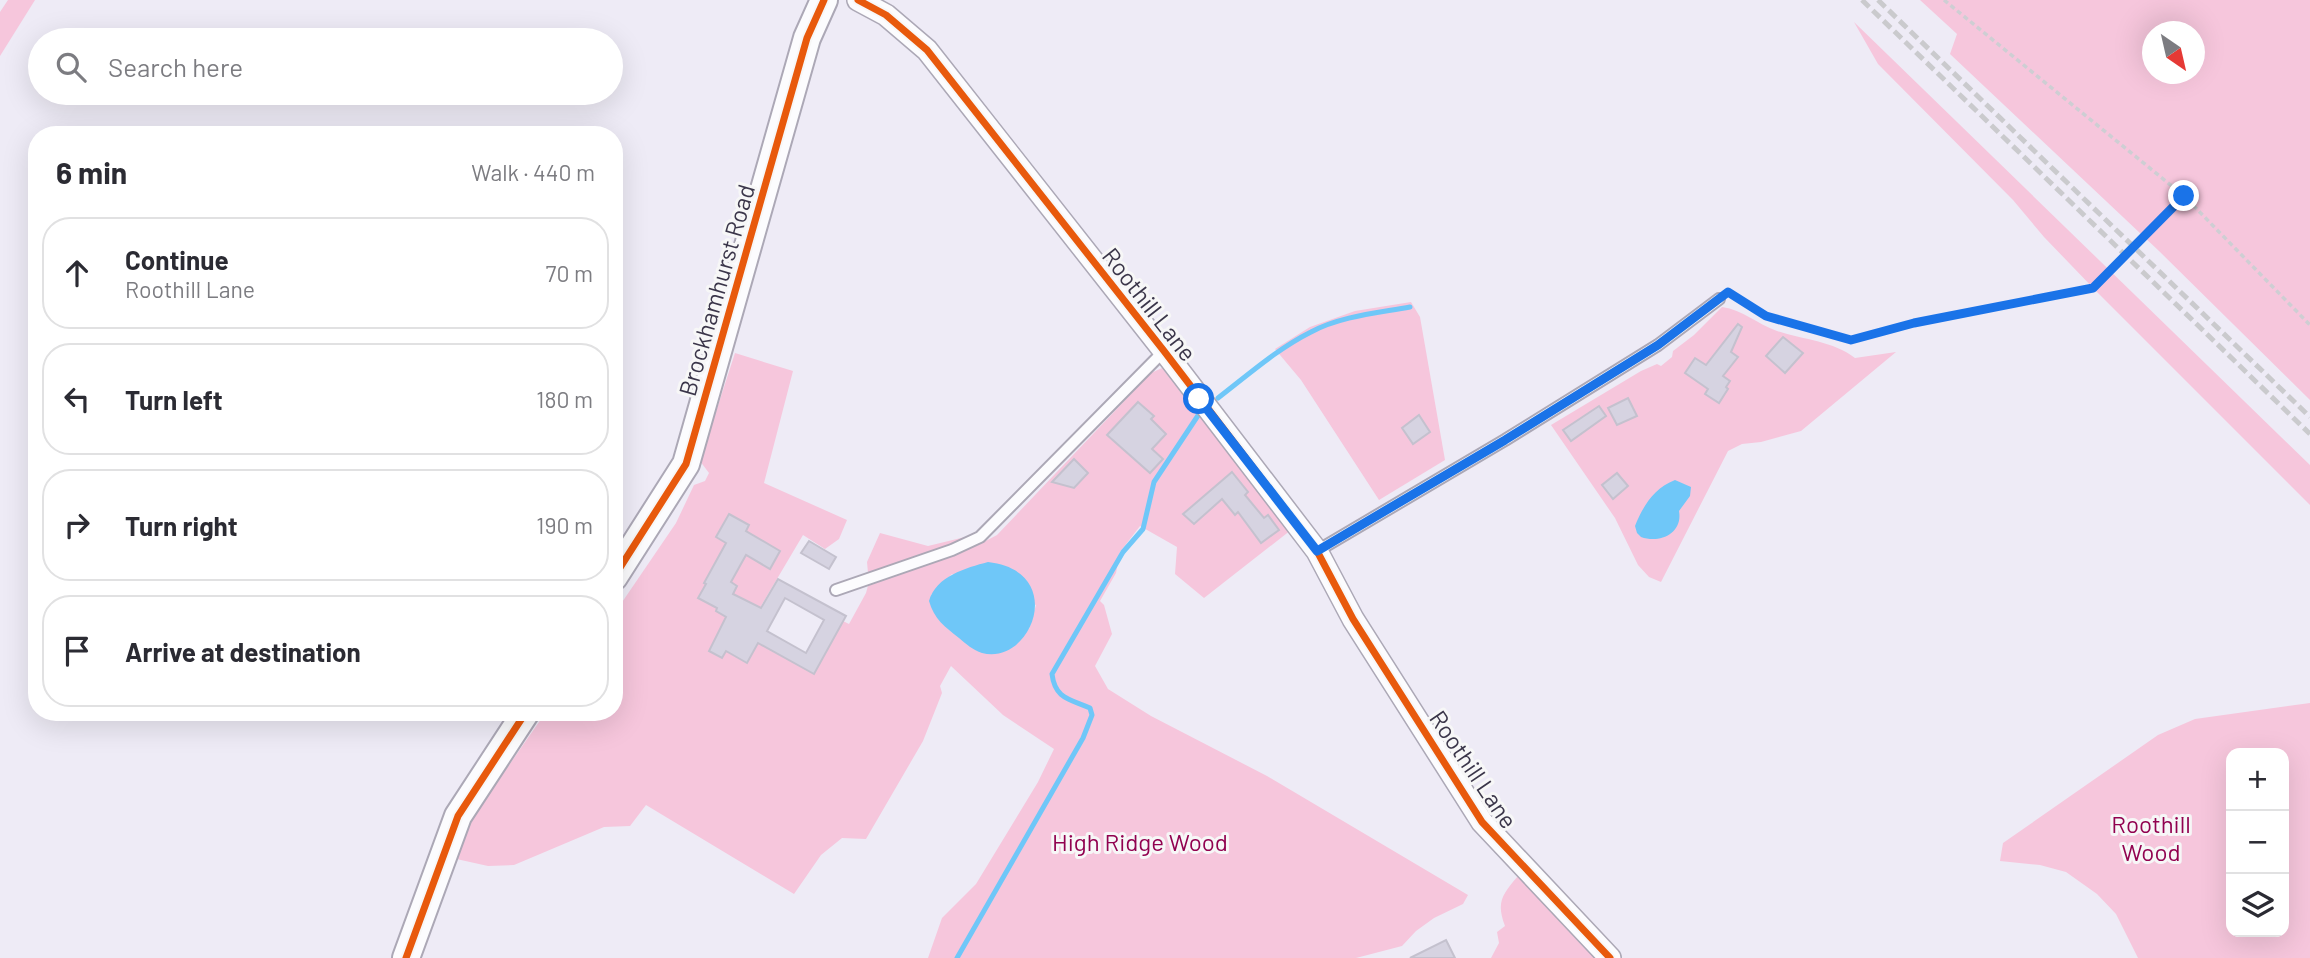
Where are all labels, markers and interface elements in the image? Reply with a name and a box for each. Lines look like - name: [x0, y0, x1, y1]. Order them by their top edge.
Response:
- north arrow: [2142, 21, 2205, 84]
- search box: [28, 28, 623, 105]
- icon: search: [52, 48, 90, 86]
- text: Search here: [108, 51, 243, 82]
- text: 6 min: [56, 154, 127, 190]
- text: Walk · 440 m: [471, 158, 595, 186]
- route end: [2168, 180, 2199, 211]
- street label: Brockhamhurst Road: [672, 181, 760, 399]
- street label: Roothill Lane: [1097, 242, 1203, 366]
- text: Continue: [125, 244, 229, 275]
- icon: ahead: [58, 254, 96, 292]
- text: 70 m: [546, 259, 593, 287]
- text: Roothill Lane: [125, 275, 255, 303]
- icon: left: [58, 380, 96, 418]
- route start: [1183, 383, 1214, 414]
- text: Turn left: [125, 384, 223, 415]
- text: 180 m: [536, 385, 593, 413]
- icon: right: [58, 506, 96, 544]
- text: Turn right: [125, 510, 238, 541]
- text: 190 m: [536, 511, 593, 539]
- icon: arrive: [58, 632, 96, 670]
- text: Arrive at destination: [125, 636, 361, 667]
- street label: Roothill Lane: [1424, 705, 1524, 833]
- map controls: [2226, 748, 2289, 937]
- button: +: [2226, 748, 2289, 811]
- park label: Roothill Wood: [2111, 809, 2191, 866]
- button: −: [2226, 811, 2289, 874]
- park label: High Ridge Wood: [1052, 827, 1228, 856]
- button: layers: [2226, 874, 2289, 937]

